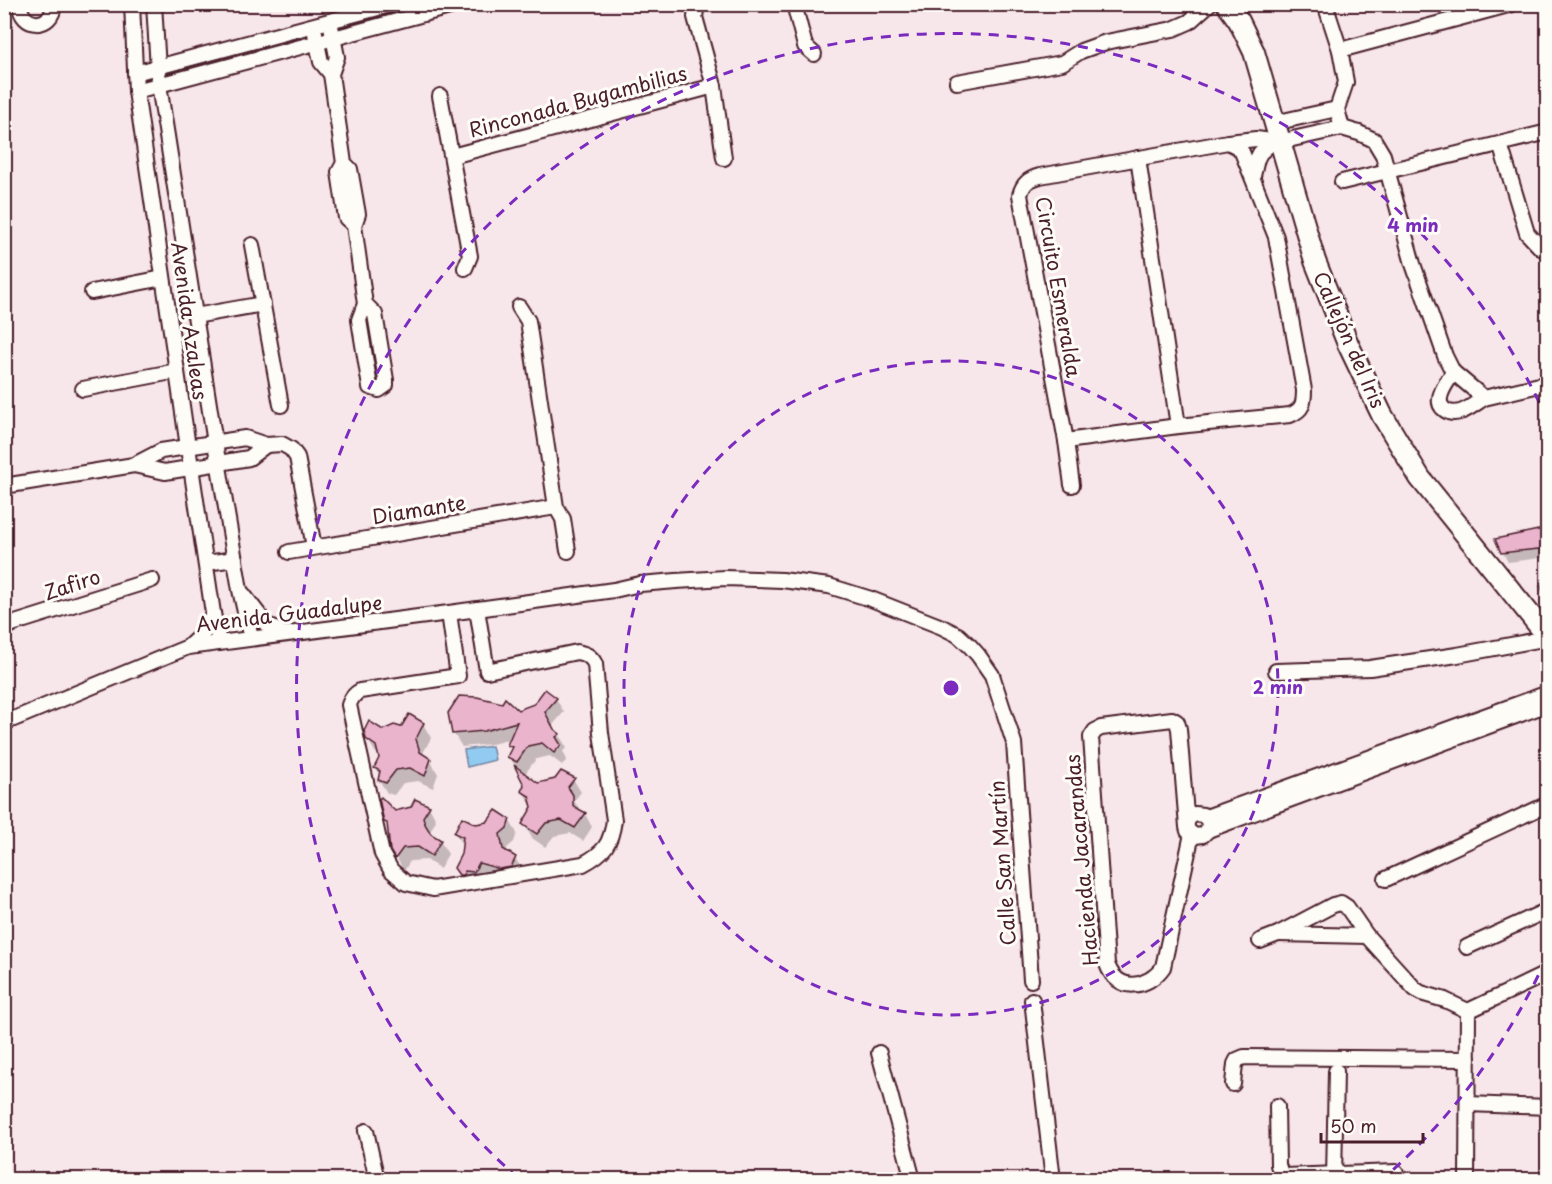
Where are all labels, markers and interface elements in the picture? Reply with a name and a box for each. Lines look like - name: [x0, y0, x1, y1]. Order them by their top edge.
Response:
- street label: Rinconada Bugambilias: [465, 57, 690, 145]
- street label: Circuito Esmeralda: [1028, 194, 1090, 380]
- text: 4 min: [1387, 211, 1439, 238]
- street label: Avenida Azaleas: [164, 240, 216, 402]
- street label: Callejón del Iris: [1306, 266, 1393, 413]
- street label: Diamante: [370, 487, 468, 531]
- street label: Zafiro: [40, 561, 104, 607]
- street label: Avenida Guadalupe: [194, 587, 383, 639]
- text: 2 min: [1253, 673, 1303, 700]
- centre of rings: [941, 678, 961, 698]
- street label: Hacienda Jacarandas: [1057, 753, 1105, 967]
- street label: Calle San Martín: [981, 779, 1023, 947]
- scale bar: [1321, 1106, 1423, 1144]
- text: 50 m: [1330, 1112, 1377, 1139]

